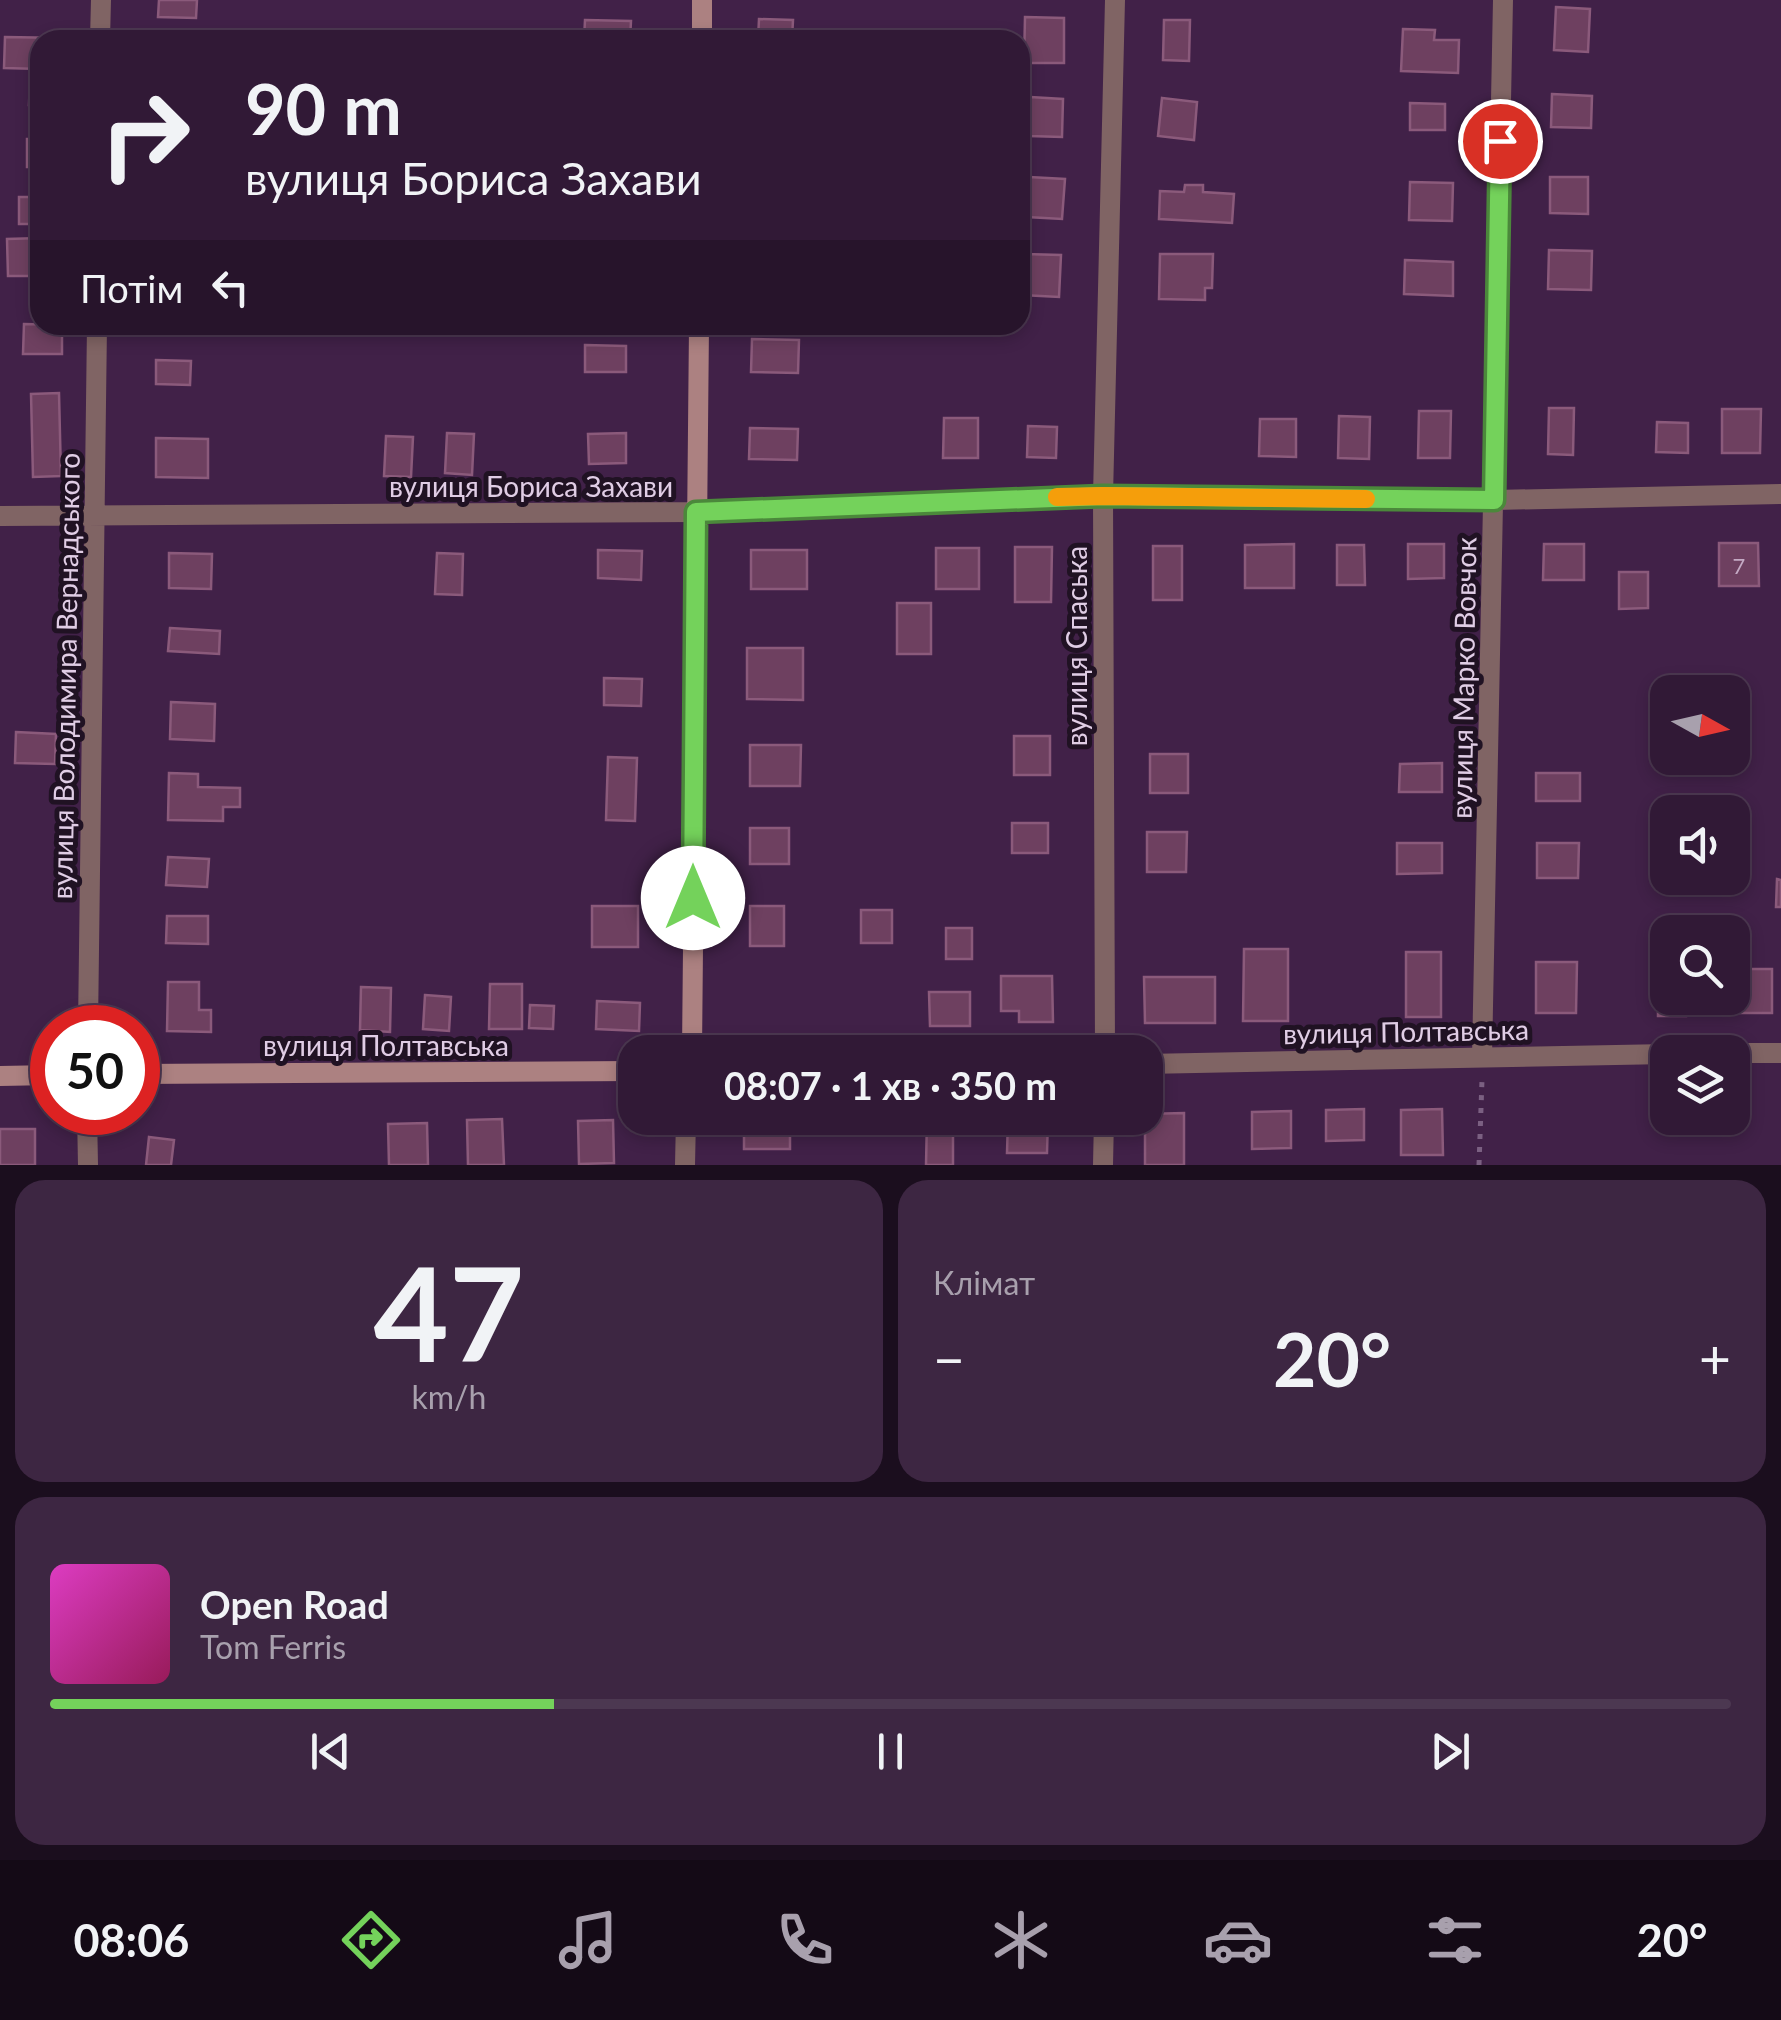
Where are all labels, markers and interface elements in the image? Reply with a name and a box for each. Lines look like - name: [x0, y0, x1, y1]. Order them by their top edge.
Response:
- text: 90 m: [245, 66, 402, 150]
- icon: right: [80, 70, 210, 200]
- pin: [1458, 99, 1543, 184]
- icon: arrive: [1473, 114, 1528, 169]
- text: вулиця Бориса Захави: [245, 151, 702, 205]
- icon: left: [203, 260, 258, 315]
- text: Потім: [80, 265, 183, 311]
- street label: вулиця Володимира Вернадського: [44, 452, 86, 900]
- street label: вулиця Бориса Захави: [389, 469, 673, 503]
- street label: вулиця Марко Вовчок: [1444, 536, 1482, 819]
- street label: вулиця Спаська: [1059, 546, 1093, 746]
- house number: 7: [1733, 552, 1745, 579]
- north arrow: [1650, 675, 1750, 775]
- map controls: [1650, 675, 1750, 1135]
- button: sound: [1650, 795, 1750, 895]
- position arrow: [641, 846, 745, 950]
- button: search: [1650, 915, 1750, 1015]
- speed limit sign: 50: [30, 1005, 160, 1135]
- street label: вулиця Полтавська: [1283, 1012, 1529, 1050]
- street label: вулиця Полтавська: [263, 1028, 509, 1062]
- button: layers: [1650, 1035, 1750, 1135]
- text: 08:07 · 1 хв · 350 m: [724, 1062, 1057, 1108]
- text: 47: [374, 1234, 524, 1390]
- text: Клімат: [933, 1263, 1035, 1302]
- text: 20°: [1273, 1313, 1391, 1403]
- text: −: [933, 1325, 965, 1391]
- text: +: [1699, 1325, 1731, 1391]
- text: km/h: [412, 1377, 486, 1416]
- text: Open Road: [200, 1581, 389, 1627]
- text: Tom Ferris: [200, 1627, 346, 1666]
- icon: previous: [303, 1724, 358, 1779]
- icon: pause: [863, 1724, 918, 1779]
- icon: next: [1423, 1724, 1478, 1779]
- icon: directions: [336, 1905, 406, 1975]
- icon: music: [553, 1905, 623, 1975]
- icon: phone: [770, 1905, 840, 1975]
- icon: climate: [986, 1905, 1056, 1975]
- icon: car: [1203, 1905, 1273, 1975]
- icon: filters: [1420, 1905, 1490, 1975]
- text: 08:06: [73, 1913, 189, 1967]
- text: 20°: [1637, 1913, 1708, 1967]

